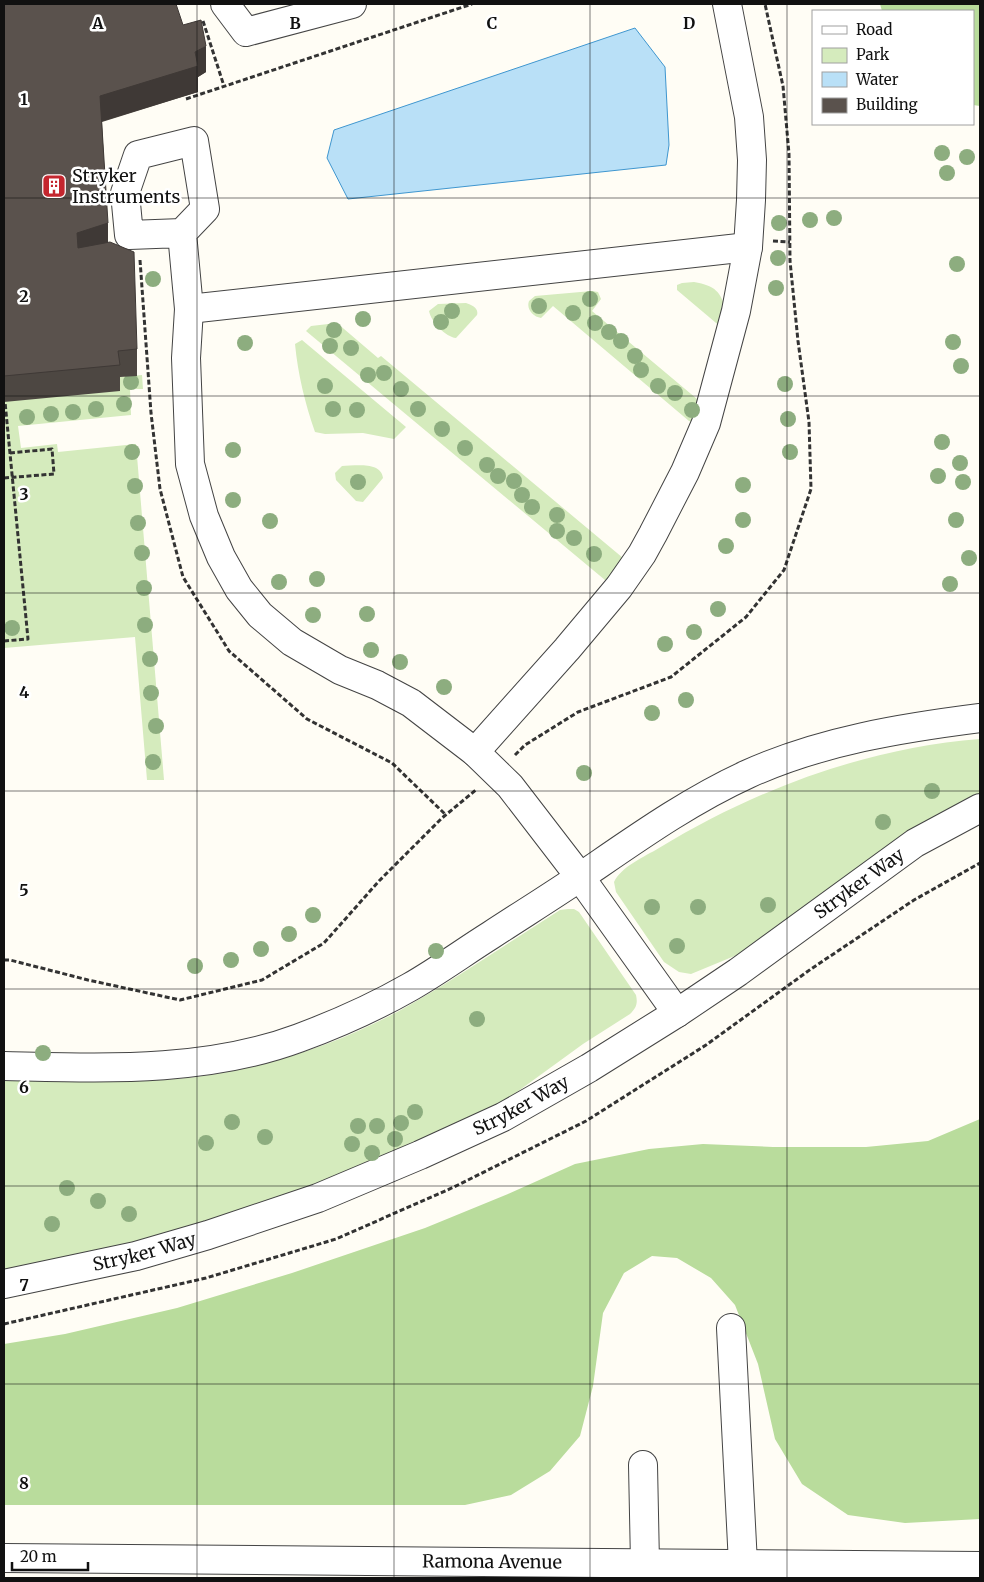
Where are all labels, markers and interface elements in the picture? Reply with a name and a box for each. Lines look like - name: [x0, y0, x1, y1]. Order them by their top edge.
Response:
- legend: [812, 10, 974, 125]
- text: A: [91, 13, 104, 33]
- text: B: [289, 13, 301, 33]
- text: C: [487, 13, 497, 33]
- text: D: [683, 13, 695, 33]
- text: Road: [856, 20, 892, 39]
- text: Park: [856, 45, 890, 64]
- text: Water: [855, 70, 899, 89]
- text: 1: [20, 89, 28, 109]
- text: Building: [856, 95, 918, 114]
- place label: Stryker Instruments: [72, 164, 181, 208]
- building icon: Stryker Instruments: [41, 173, 67, 199]
- text: 2: [19, 286, 29, 306]
- text: 3: [19, 484, 29, 504]
- text: 4: [19, 682, 29, 702]
- street label: Stryker Way: [809, 843, 909, 924]
- text: 5: [19, 880, 29, 900]
- street label: Stryker Way: [469, 1070, 573, 1140]
- text: 6: [19, 1077, 29, 1097]
- street label: Stryker Way: [91, 1227, 199, 1276]
- text: 7: [19, 1275, 29, 1295]
- text: 8: [19, 1473, 29, 1493]
- scale bar: [12, 1540, 89, 1572]
- text: 20 m: [20, 1547, 57, 1566]
- street label: Ramona Avenue: [422, 1549, 562, 1574]

